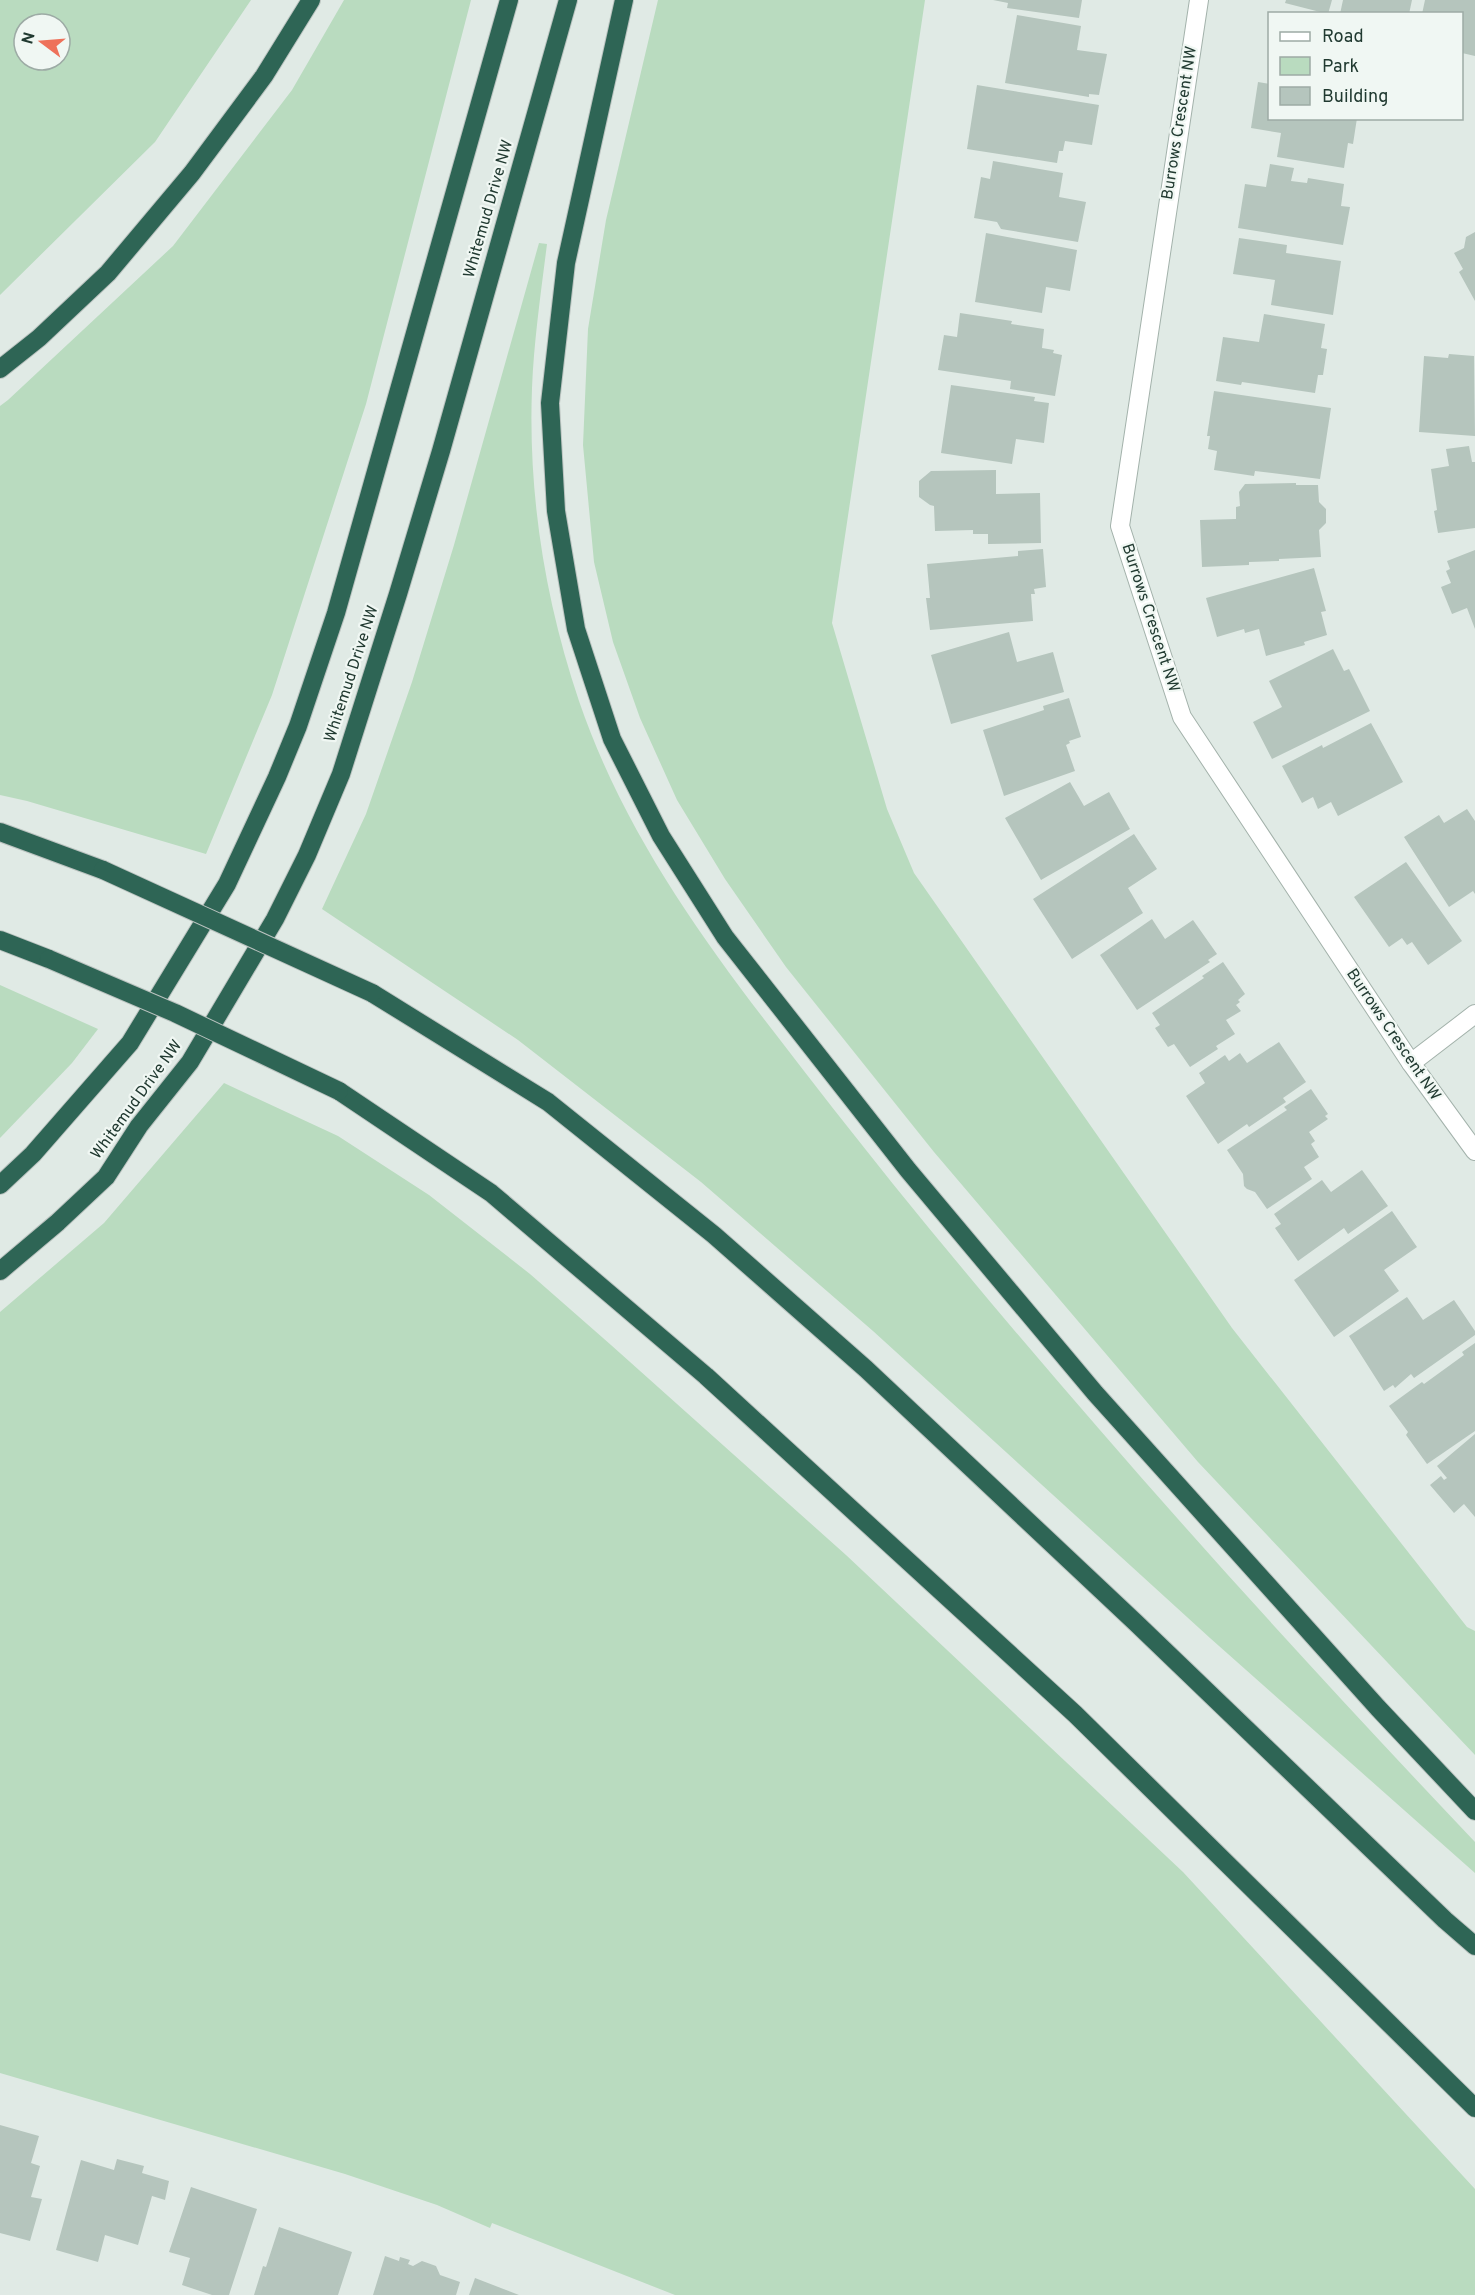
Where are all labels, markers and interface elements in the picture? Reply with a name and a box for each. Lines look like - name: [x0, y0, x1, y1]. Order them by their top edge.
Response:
- north arrow: [12, 12, 72, 72]
- legend: [1268, 12, 1463, 120]
- text: Road: [1322, 26, 1364, 49]
- text: N: [18, 30, 41, 47]
- street label: Burrows Crescent NW: [1158, 45, 1202, 201]
- text: Park: [1322, 56, 1359, 79]
- text: Building: [1322, 86, 1388, 109]
- street label: Whitemud Drive NW: [460, 138, 518, 280]
- street label: Burrows Crescent NW: [1117, 541, 1183, 695]
- street label: Whitemud Drive NW: [320, 603, 384, 745]
- street label: Burrows Crescent NW: [1341, 965, 1445, 1105]
- street label: Whitemud Drive NW: [87, 1036, 187, 1164]

